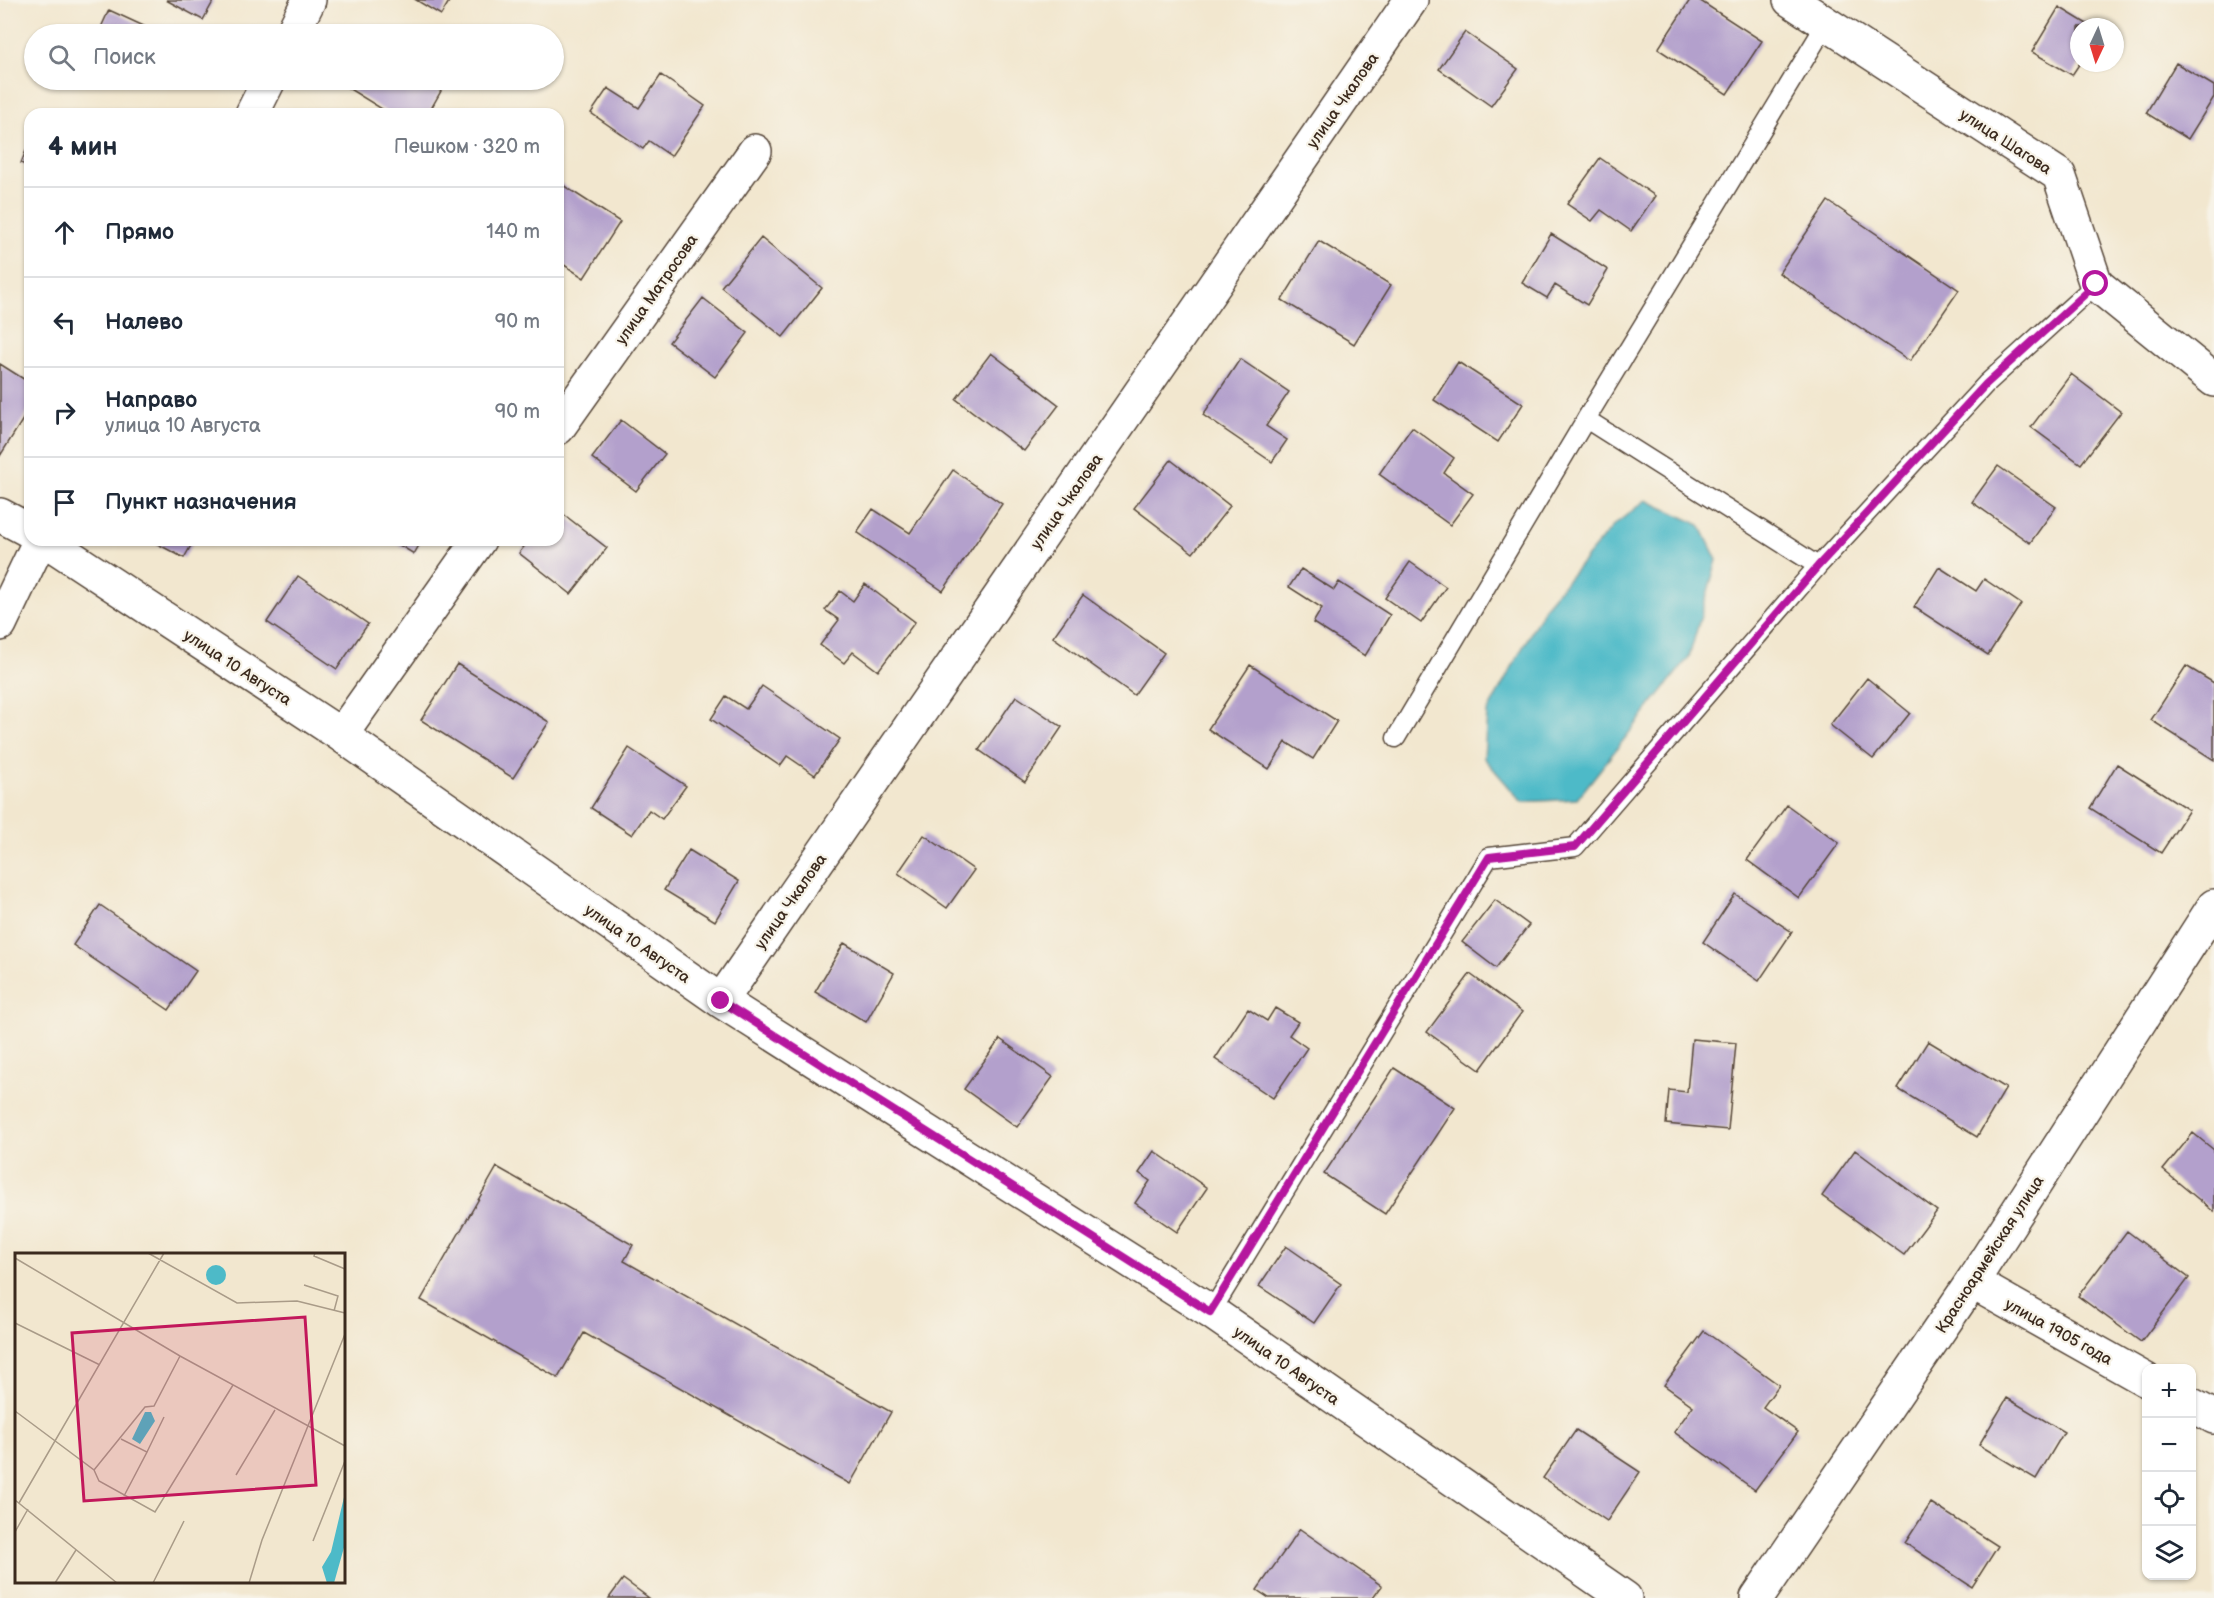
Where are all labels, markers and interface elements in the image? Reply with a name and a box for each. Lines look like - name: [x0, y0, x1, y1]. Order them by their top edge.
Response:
- north arrow: [2070, 18, 2124, 72]
- search box: [24, 24, 564, 90]
- icon: search: [45, 41, 78, 74]
- text: Поиск: [93, 44, 156, 71]
- street label: улица Чкалова: [1303, 49, 1383, 152]
- street label: улица Шагова: [1956, 106, 2055, 179]
- text: 4 мин: [48, 132, 117, 163]
- text: Пешком · 320 m: [394, 135, 540, 159]
- icon: ahead: [48, 216, 81, 249]
- text: Прямо: [105, 219, 174, 246]
- text: 140 m: [486, 220, 540, 244]
- street label: улица Матросова: [612, 231, 703, 349]
- route start: [2082, 270, 2108, 296]
- icon: left: [48, 306, 81, 339]
- text: Налево: [105, 309, 183, 336]
- text: 90 m: [495, 310, 540, 334]
- text: Направо: [105, 387, 197, 414]
- icon: right: [48, 396, 81, 429]
- text: 90 m: [495, 400, 540, 424]
- text: улица 10 Августа: [105, 414, 261, 438]
- street label: улица Чкалова: [1027, 450, 1107, 553]
- icon: arrive: [48, 486, 81, 519]
- text: Пункт назначения: [105, 489, 297, 516]
- street label: улица 10 Августа: [180, 626, 295, 710]
- street label: улица Чкалова: [751, 850, 831, 953]
- street label: улица 10 Августа: [581, 901, 694, 988]
- route end: [707, 987, 733, 1013]
- street label: Красноармейская улица: [1932, 1172, 2049, 1337]
- inset map: [15, 1253, 345, 1583]
- street label: улица 1905 года: [2001, 1295, 2116, 1370]
- street label: улица 10 Августа: [1230, 1323, 1343, 1410]
- map controls: [2142, 1364, 2196, 1580]
- button: +: [2142, 1364, 2196, 1418]
- button: −: [2142, 1418, 2196, 1472]
- button: locate: [2142, 1472, 2196, 1526]
- button: layers: [2142, 1526, 2196, 1580]

